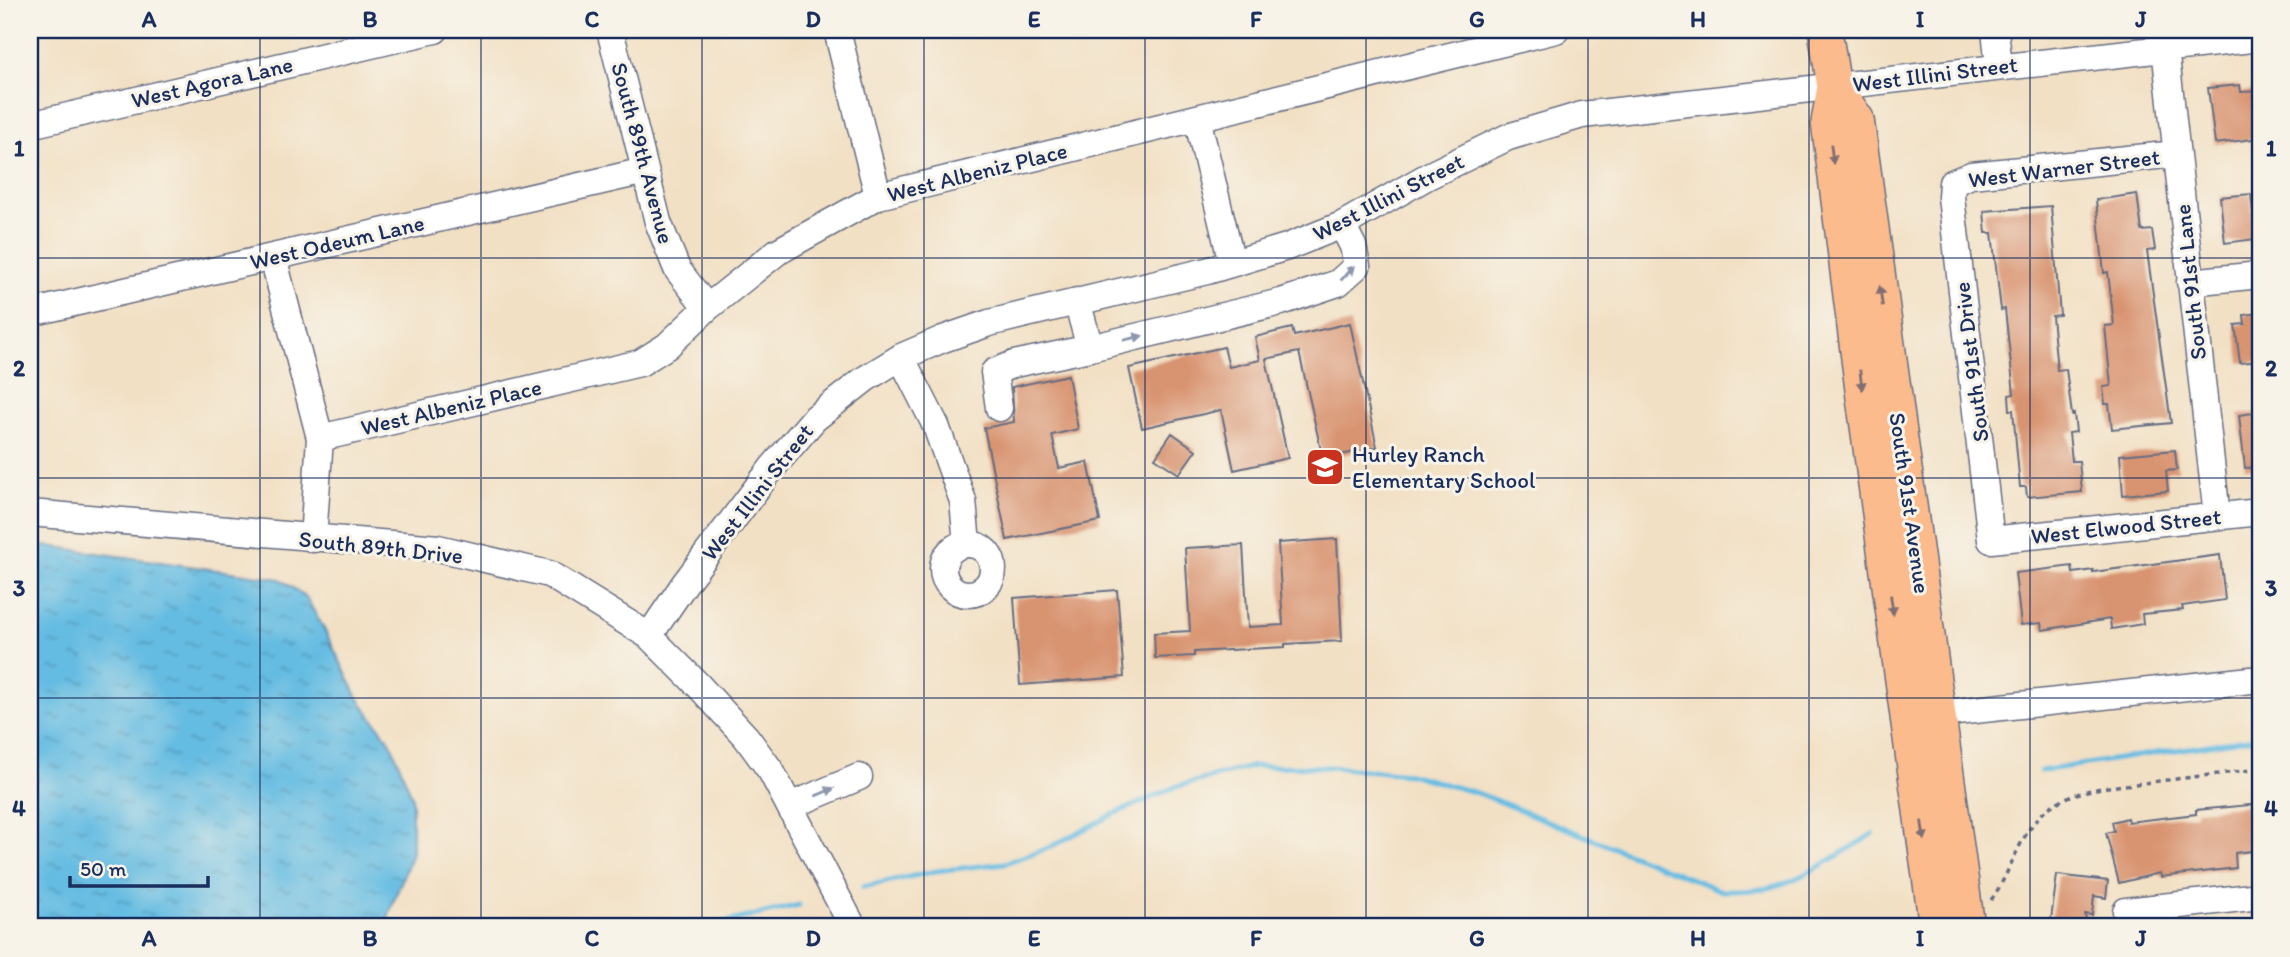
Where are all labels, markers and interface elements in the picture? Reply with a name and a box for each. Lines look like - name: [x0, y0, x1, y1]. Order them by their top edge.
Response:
- text: A: [141, 5, 157, 33]
- text: B: [363, 5, 378, 33]
- text: C: [585, 5, 600, 33]
- text: D: [805, 5, 821, 33]
- text: E: [1028, 5, 1041, 33]
- text: F: [1250, 5, 1263, 33]
- text: G: [1469, 5, 1485, 33]
- text: H: [1690, 5, 1706, 33]
- text: I: [1916, 5, 1925, 33]
- text: J: [2134, 5, 2147, 33]
- street label: West Agora Lane: [128, 50, 296, 114]
- street label: West Illini Street: [1851, 50, 2019, 98]
- street label: South 89th Avenue: [605, 59, 681, 247]
- text: 1: [14, 134, 25, 162]
- text: 1: [2266, 134, 2277, 162]
- street label: West Albeniz Place: [884, 136, 1070, 208]
- street label: West Warner Street: [1966, 142, 2162, 194]
- one-way arrow: [1827, 143, 1838, 165]
- street label: West Illini Street: [1308, 147, 1469, 247]
- street label: South 91st Lane: [2168, 203, 2212, 361]
- street label: West Odeum Lane: [247, 208, 427, 276]
- one-way arrow: [1340, 265, 1357, 282]
- street label: South 91st Drive: [1947, 280, 1995, 444]
- one-way arrow: [1876, 285, 1887, 307]
- one-way arrow: [1122, 332, 1144, 343]
- text: 2: [13, 354, 26, 382]
- text: 2: [2265, 354, 2278, 382]
- one-way arrow: [1855, 369, 1866, 391]
- street label: West Albeniz Place: [358, 373, 544, 441]
- street label: South 91st Avenue: [1883, 411, 1937, 595]
- street label: West Illini Street: [695, 418, 819, 566]
- place label: Hurley Ranch Elementary School: [1352, 440, 1536, 494]
- school or university icon: Hurley Ranch Elementary School: [1304, 446, 1346, 488]
- street label: West Elwood Street: [2030, 502, 2223, 550]
- street label: South 89th Drive: [297, 524, 465, 570]
- text: 3: [13, 574, 26, 602]
- text: 3: [2265, 574, 2278, 602]
- one-way arrow: [1887, 594, 1898, 616]
- one-way arrow: [814, 786, 835, 797]
- text: 4: [12, 794, 26, 822]
- text: 4: [2264, 794, 2278, 822]
- one-way arrow: [1917, 820, 1928, 842]
- scale bar: [70, 845, 208, 889]
- text: 50 m: [80, 856, 127, 881]
- text: A: [141, 924, 157, 952]
- text: B: [363, 924, 378, 952]
- text: C: [585, 924, 600, 952]
- text: D: [805, 924, 821, 952]
- text: E: [1028, 924, 1041, 952]
- text: F: [1250, 924, 1263, 952]
- text: G: [1469, 924, 1485, 952]
- text: H: [1690, 924, 1706, 952]
- text: I: [1916, 924, 1925, 952]
- text: J: [2134, 924, 2147, 952]

